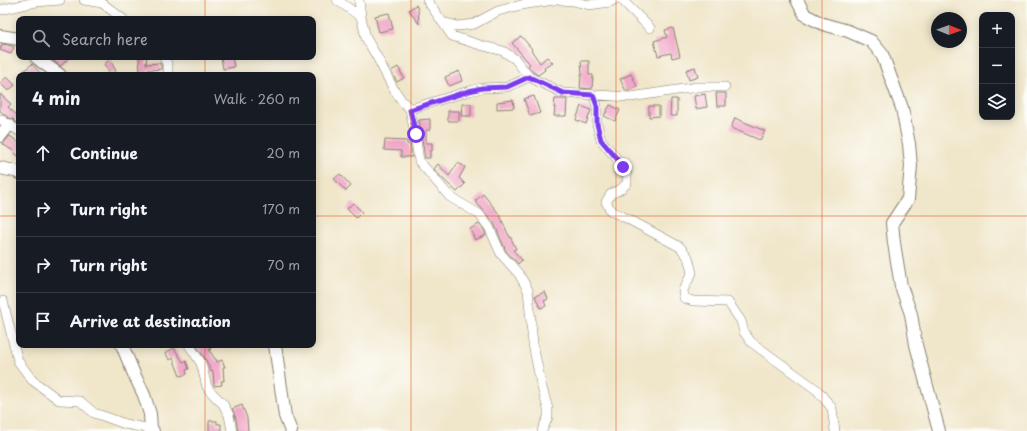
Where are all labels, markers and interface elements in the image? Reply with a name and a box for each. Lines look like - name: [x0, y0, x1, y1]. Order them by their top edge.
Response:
- north arrow: [931, 12, 967, 48]
- map controls: [979, 12, 1015, 120]
- button: +: [979, 12, 1015, 48]
- search box: [16, 16, 316, 60]
- icon: search: [30, 27, 52, 49]
- text: Search here: [62, 27, 148, 50]
- button: −: [979, 48, 1015, 84]
- button: layers: [979, 84, 1015, 120]
- text: 4 min: [32, 85, 80, 111]
- text: Walk · 260 m: [214, 89, 300, 108]
- route start: [407, 125, 425, 143]
- text: Continue: [70, 141, 138, 164]
- icon: ahead: [32, 142, 54, 164]
- text: 20 m: [266, 143, 300, 162]
- route end: [614, 158, 632, 176]
- text: Turn right: [70, 197, 147, 220]
- icon: right: [32, 198, 54, 220]
- text: 170 m: [262, 199, 300, 218]
- text: Turn right: [70, 253, 147, 276]
- icon: right: [32, 254, 54, 276]
- text: 70 m: [267, 255, 300, 274]
- text: Arrive at destination: [70, 309, 231, 332]
- icon: arrive: [32, 310, 54, 332]

